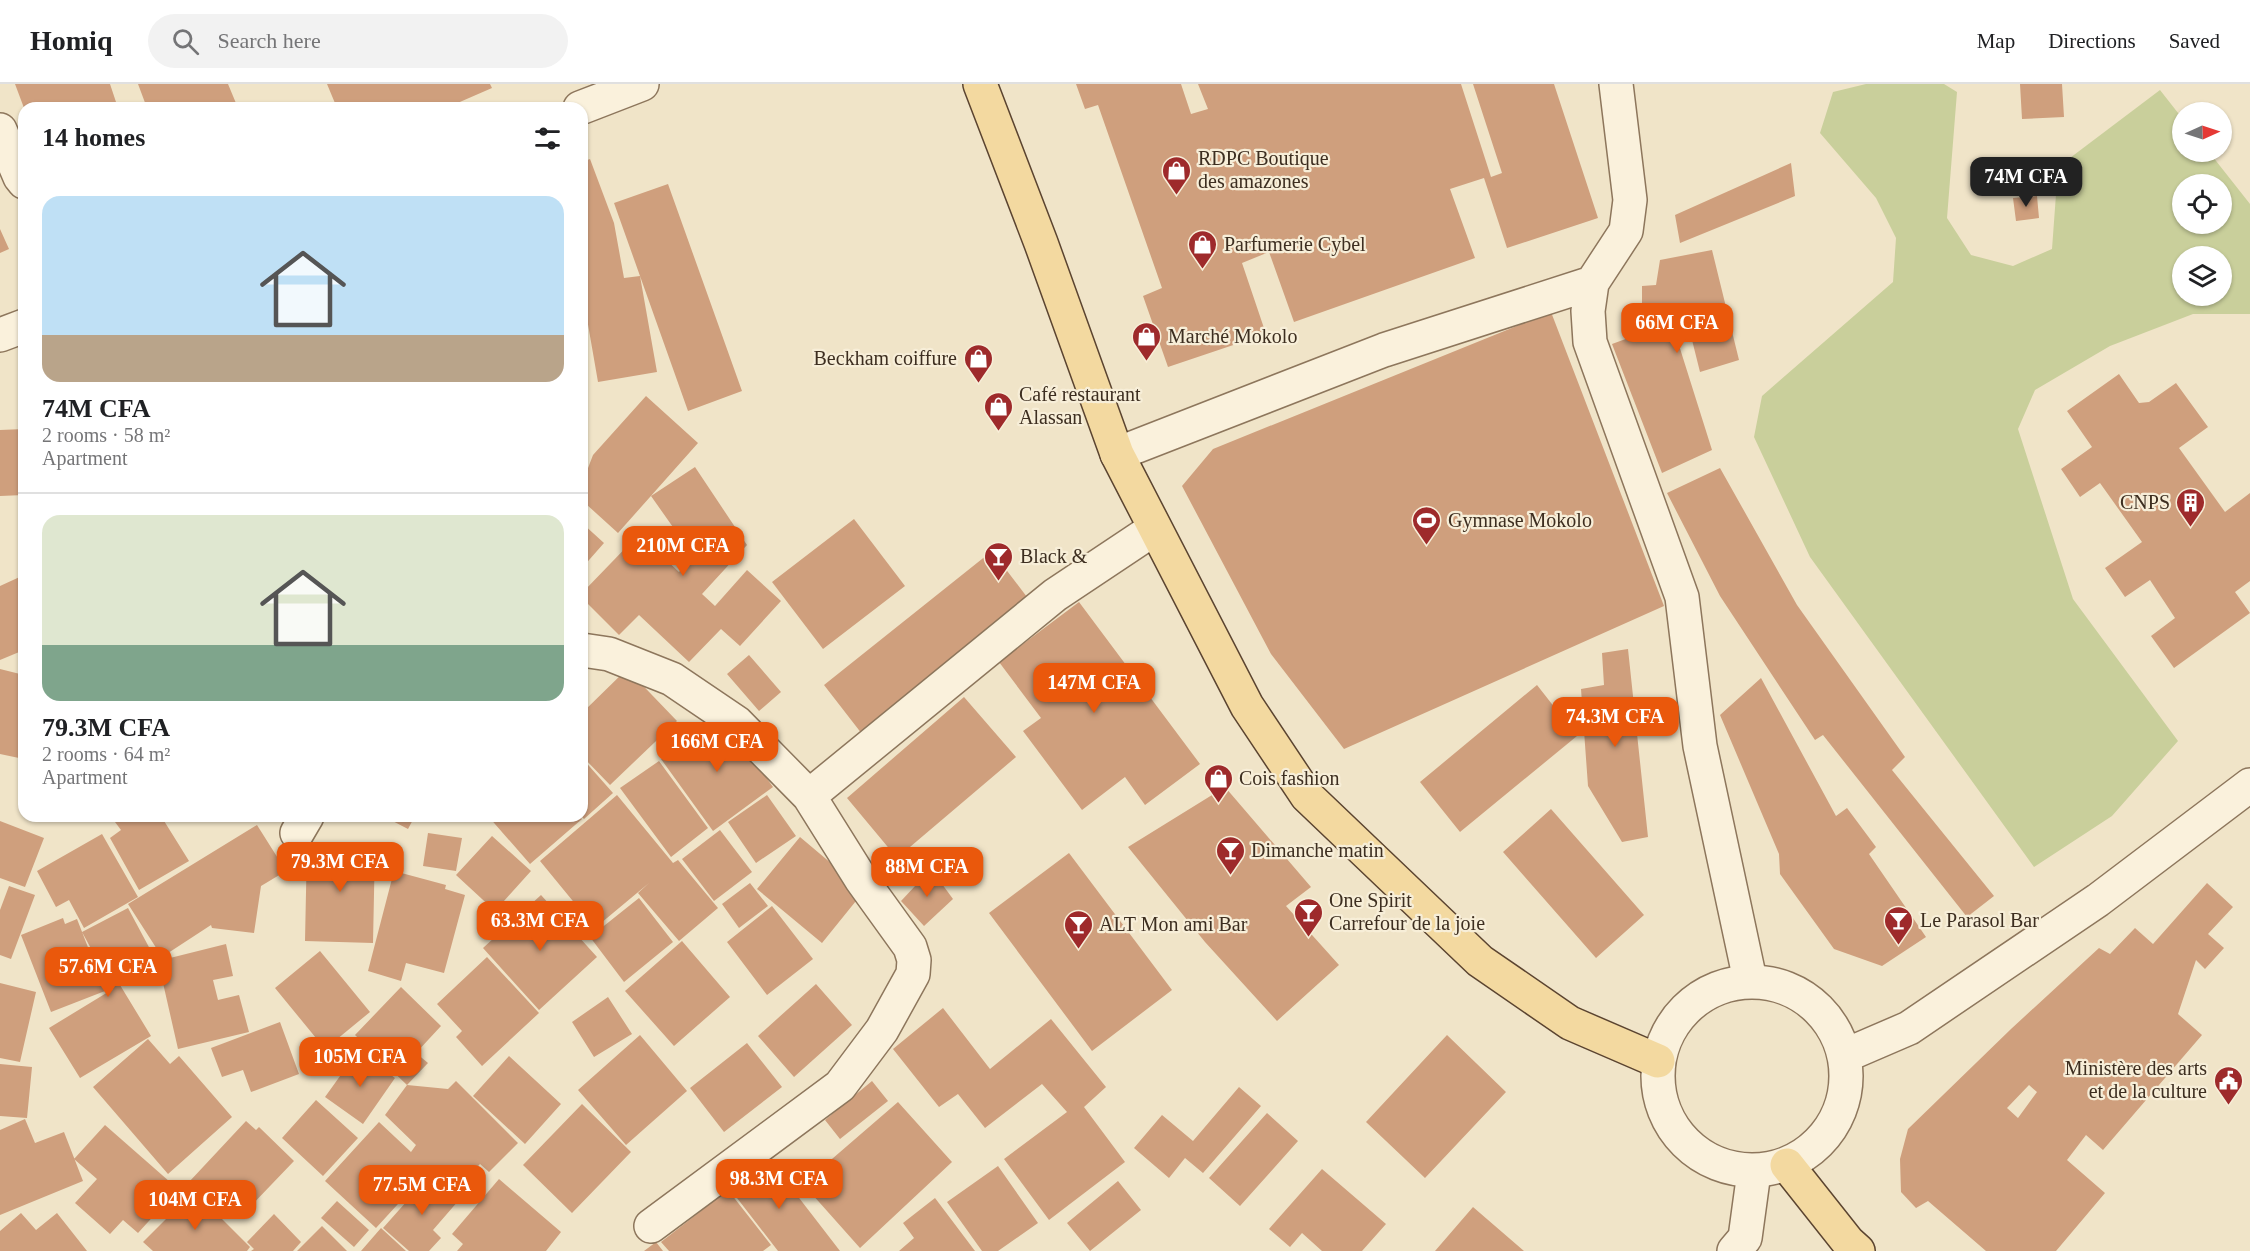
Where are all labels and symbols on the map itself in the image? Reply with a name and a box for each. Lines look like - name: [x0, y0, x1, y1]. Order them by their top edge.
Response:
- north arrow: [2172, 102, 2232, 162]
- place label: RDPC Boutique des amazones: [1198, 147, 1329, 192]
- shop icon: RDPC Boutique des amazones: [1161, 154, 1193, 196]
- pin: 74M CFA: [1971, 157, 2081, 208]
- shop icon: Parfumerie Cybel: [1187, 228, 1219, 270]
- place label: Parfumerie Cybel: [1224, 233, 1366, 256]
- pin: 66M CFA: [1622, 303, 1732, 354]
- shop icon: Marché Mokolo: [1131, 320, 1163, 362]
- place label: Marché Mokolo: [1168, 325, 1297, 347]
- shop icon: Beckham coiffure: [962, 342, 994, 384]
- place label: Beckham coiffure: [814, 347, 957, 369]
- place label: Café restaurant Alassan: [1019, 383, 1141, 428]
- shop icon: Café restaurant Alassan: [982, 390, 1014, 432]
- building icon: CNPS: [2175, 486, 2207, 528]
- place label: CNPS: [2120, 491, 2170, 513]
- sports icon: Gymnase Mokolo: [1411, 504, 1443, 546]
- place label: Gymnase Mokolo: [1448, 509, 1592, 532]
- pin: 210M CFA: [621, 526, 745, 577]
- bar icon: Black &: [983, 540, 1015, 582]
- place label: Black &: [1020, 545, 1088, 567]
- pin: 147M CFA: [1032, 663, 1156, 714]
- pin: 74.3M CFA: [1546, 697, 1684, 748]
- pin: 166M CFA: [655, 722, 779, 773]
- shop icon: Cois fashion: [1202, 762, 1234, 804]
- place label: Cois fashion: [1239, 767, 1340, 789]
- bar icon: Dimanche matin: [1214, 834, 1246, 876]
- place label: Dimanche matin: [1251, 839, 1384, 861]
- pin: 79.3M CFA: [271, 842, 409, 893]
- pin: 88M CFA: [872, 847, 982, 898]
- place label: One Spirit Carrefour de la joie: [1329, 889, 1485, 935]
- bar icon: One Spirit Carrefour de la joie: [1292, 896, 1324, 938]
- pin: 63.3M CFA: [471, 901, 609, 952]
- bar icon: Le Parasol Bar: [1883, 904, 1915, 946]
- bar icon: ALT Mon ami Bar: [1062, 908, 1094, 950]
- place label: Le Parasol Bar: [1920, 909, 2039, 931]
- place label: ALT Mon ami Bar: [1099, 913, 1248, 935]
- pin: 57.6M CFA: [39, 947, 177, 998]
- pin: 105M CFA: [298, 1037, 422, 1088]
- place label: Ministère des arts et de la culture: [2065, 1057, 2207, 1102]
- public building icon: Ministère des arts et de la culture: [2212, 1064, 2244, 1106]
- pin: 98.3M CFA: [710, 1159, 848, 1210]
- pin: 77.5M CFA: [353, 1165, 491, 1216]
- pin: 104M CFA: [133, 1180, 257, 1231]

